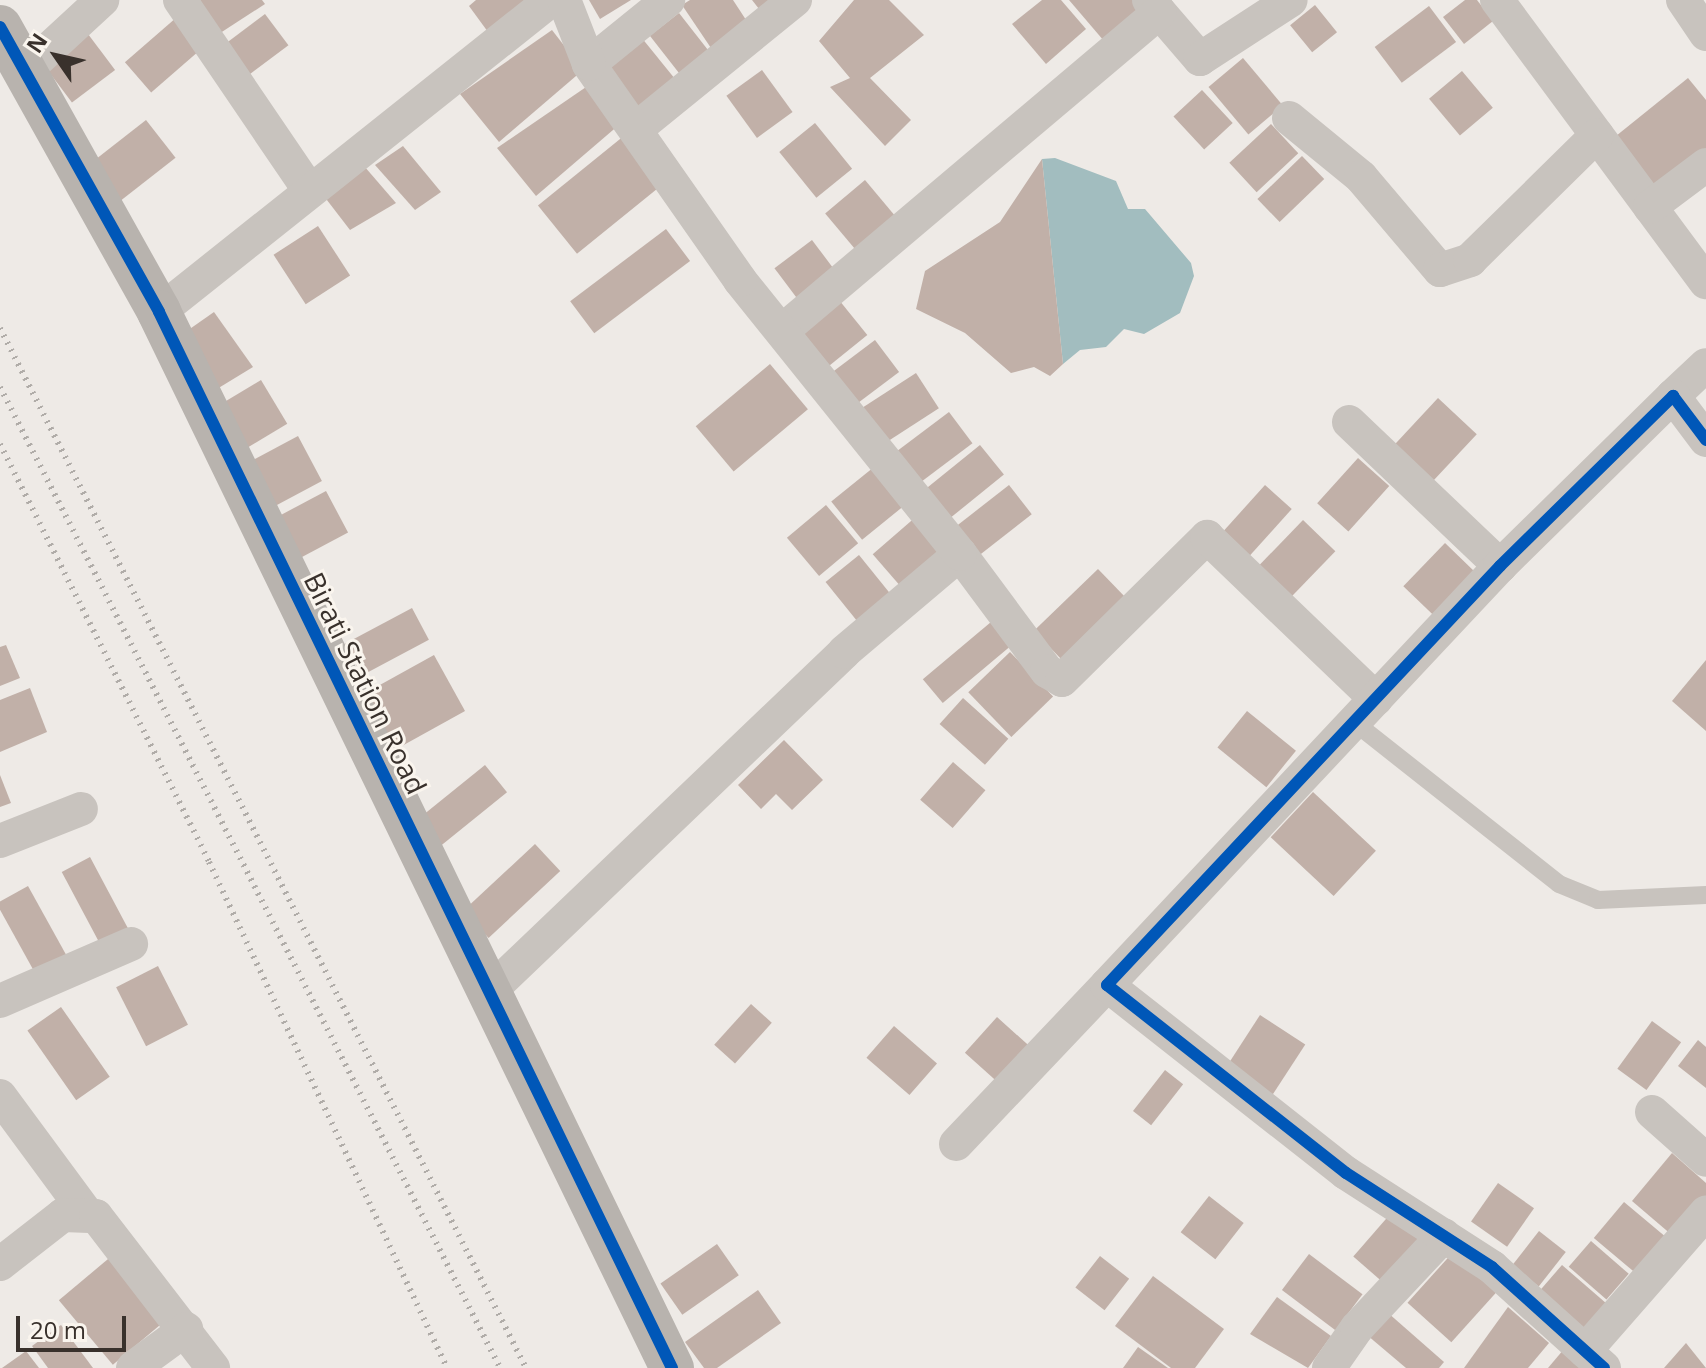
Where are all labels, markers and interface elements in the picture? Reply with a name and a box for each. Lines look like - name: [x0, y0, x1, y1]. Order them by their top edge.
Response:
- north arrow: [16, 16, 96, 96]
- text: N: [19, 27, 54, 58]
- street label: Birati Station Road: [298, 567, 434, 799]
- scale bar: [20, 1300, 130, 1350]
- text: 20 m: [30, 1313, 86, 1346]

